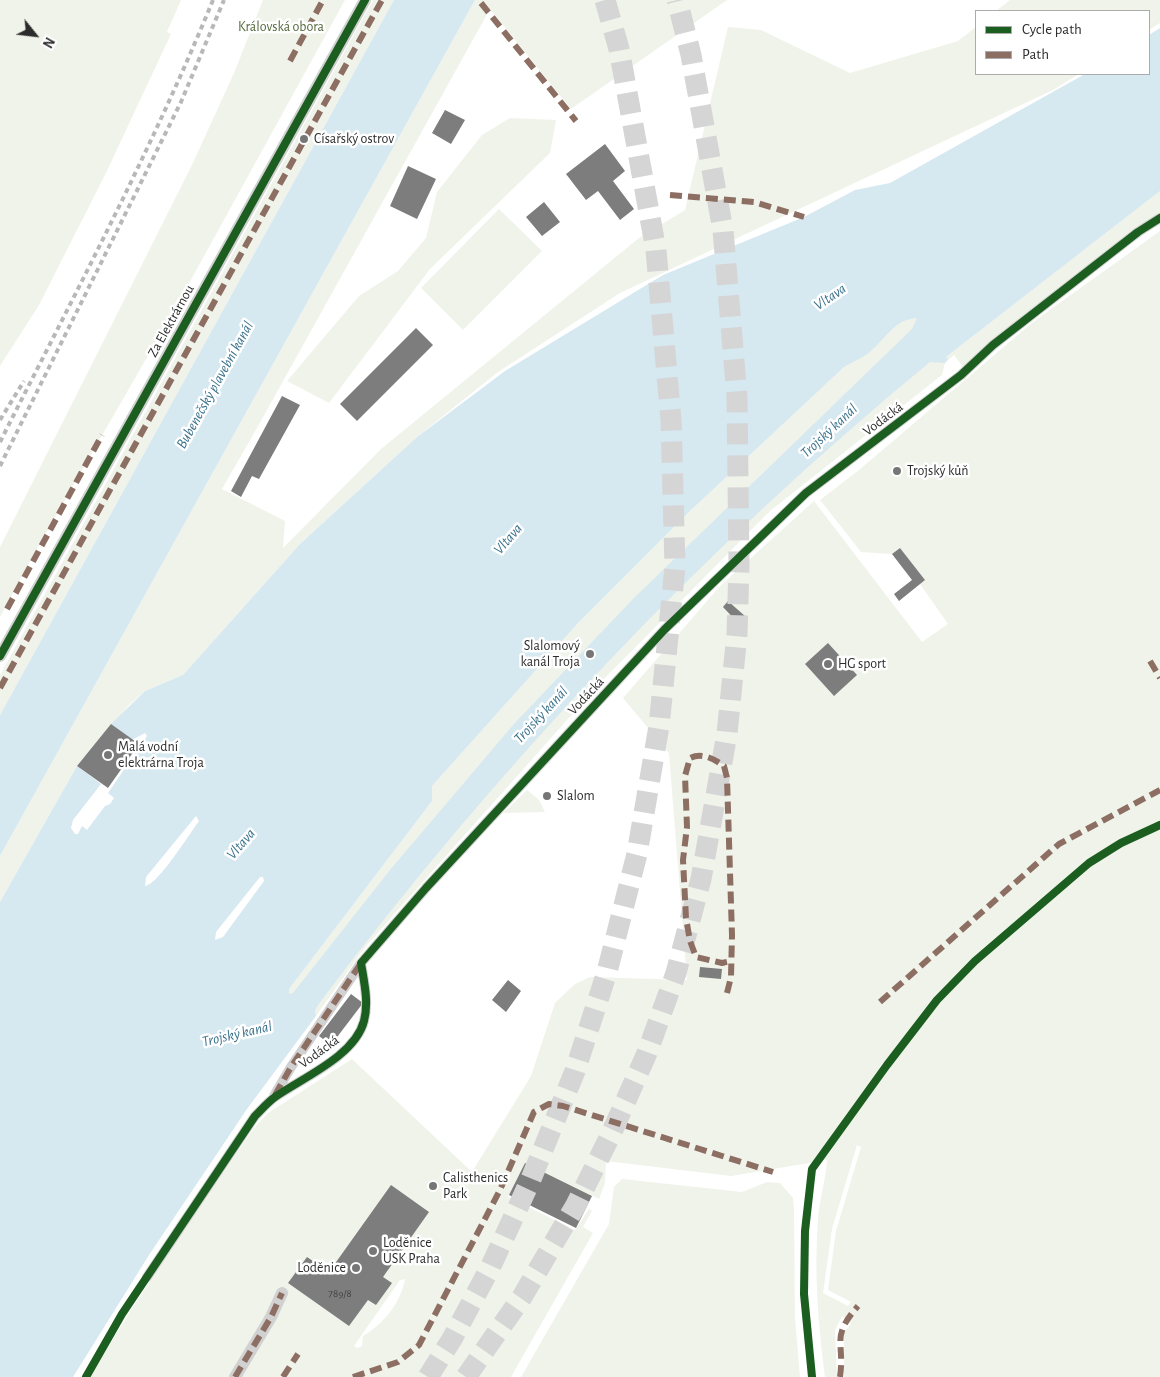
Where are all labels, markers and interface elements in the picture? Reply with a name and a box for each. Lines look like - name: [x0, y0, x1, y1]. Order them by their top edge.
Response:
- north arrow: [10, 10, 60, 60]
- legend: [975, 10, 1150, 75]
- park label: Královská obora: [238, 19, 324, 35]
- text: Cycle path: [1022, 22, 1082, 37]
- text: N: [40, 35, 57, 50]
- text: Path: [1022, 47, 1049, 62]
- place label: Císařský ostrov: [314, 131, 394, 147]
- marker: Císařský ostrov: [298, 133, 310, 145]
- water label: Vltava: [810, 280, 850, 314]
- street label: Za Elektrárnou: [144, 282, 198, 360]
- water label: Bubenečský plavební kanál: [173, 318, 257, 452]
- street label: Vodácká: [860, 399, 906, 439]
- water label: Trojský kanál: [797, 400, 861, 462]
- place label: Trojský kůň: [907, 463, 969, 479]
- marker: Trojský kůň: [891, 465, 903, 477]
- water label: Vltava: [490, 520, 526, 558]
- place label: Slalomový kanál Troja: [521, 638, 580, 670]
- marker: Slalomový kanál Troja: [584, 648, 596, 660]
- place label: HG sport: [838, 656, 886, 672]
- marker: HG sport: [822, 658, 834, 670]
- street label: Vodácká: [564, 674, 608, 718]
- water label: Trojský kanál: [510, 683, 572, 747]
- place label: Malá vodní elektrárna Troja: [118, 739, 204, 772]
- marker: Malá vodní elektrárna Troja: [102, 749, 114, 761]
- place label: Slalom: [557, 788, 595, 804]
- marker: Slalom: [541, 790, 553, 802]
- water label: Vltava: [223, 825, 259, 863]
- water label: Trojský kanál: [200, 1017, 274, 1051]
- street label: Vodácká: [296, 1032, 342, 1072]
- place label: Calisthenics Park: [443, 1170, 508, 1202]
- marker: Calisthenics Park: [427, 1180, 439, 1192]
- place label: Loděnice USK Praha: [383, 1235, 440, 1268]
- marker: Loděnice USK Praha: [367, 1245, 379, 1257]
- place label: Loděnice: [297, 1260, 346, 1276]
- marker: Loděnice: [350, 1262, 362, 1274]
- house number: 789/8: [328, 1287, 352, 1301]

